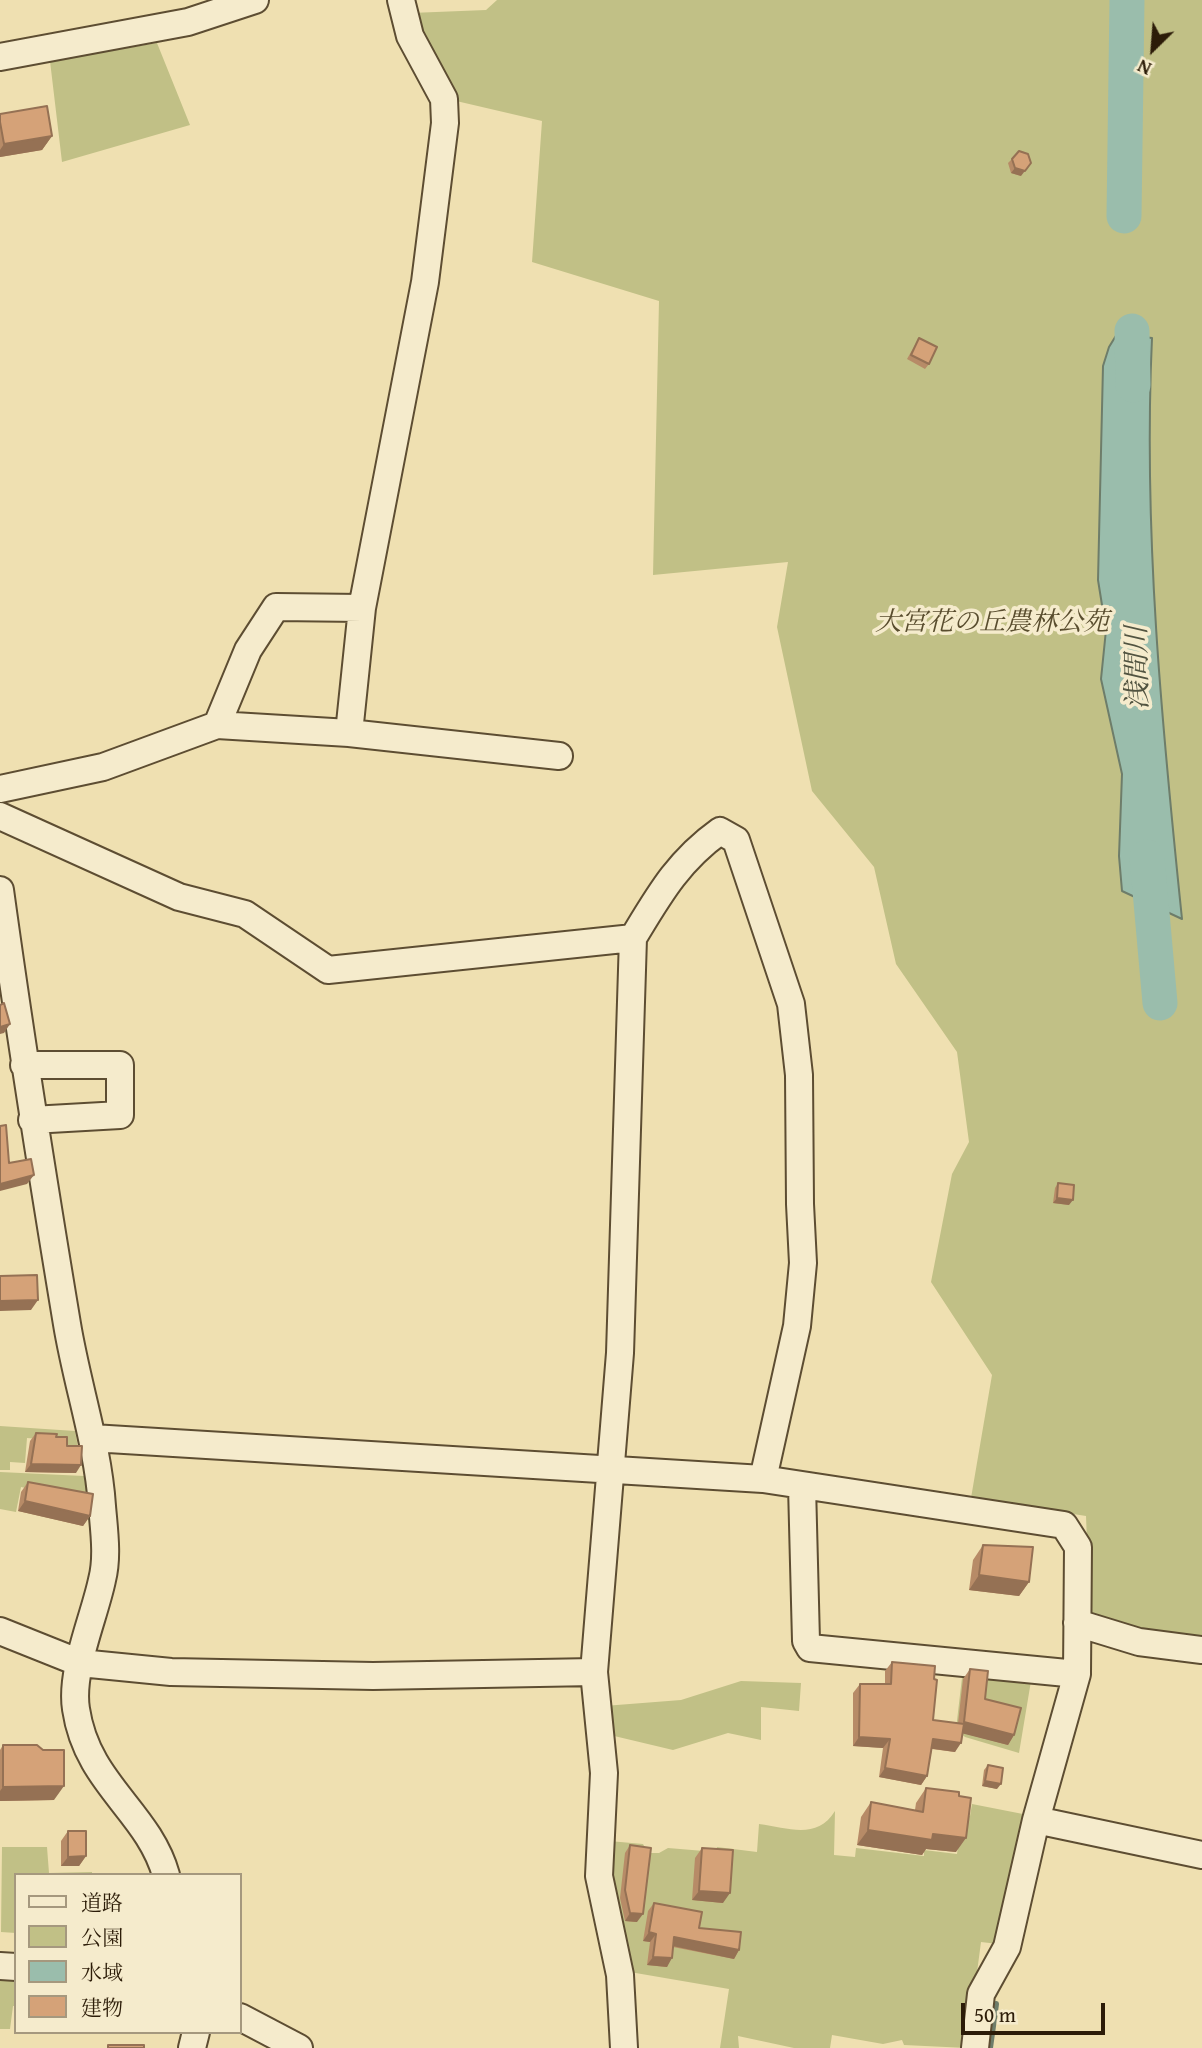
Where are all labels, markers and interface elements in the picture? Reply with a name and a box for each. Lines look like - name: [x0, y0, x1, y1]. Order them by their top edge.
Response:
- north arrow: [1118, 14, 1188, 84]
- text: N: [1132, 53, 1156, 83]
- park label: 大宮花の丘農林公苑: [875, 607, 1109, 639]
- water label: 浅間川: [1121, 626, 1157, 710]
- legend: [14, 1873, 242, 2034]
- text: 道路: [81, 1887, 123, 1918]
- text: 公園: [81, 1922, 123, 1953]
- text: 水域: [81, 1957, 123, 1988]
- scale bar: [964, 1988, 1108, 2032]
- text: 建物: [81, 1992, 123, 2023]
- text: 50 m: [974, 1999, 1016, 2030]

